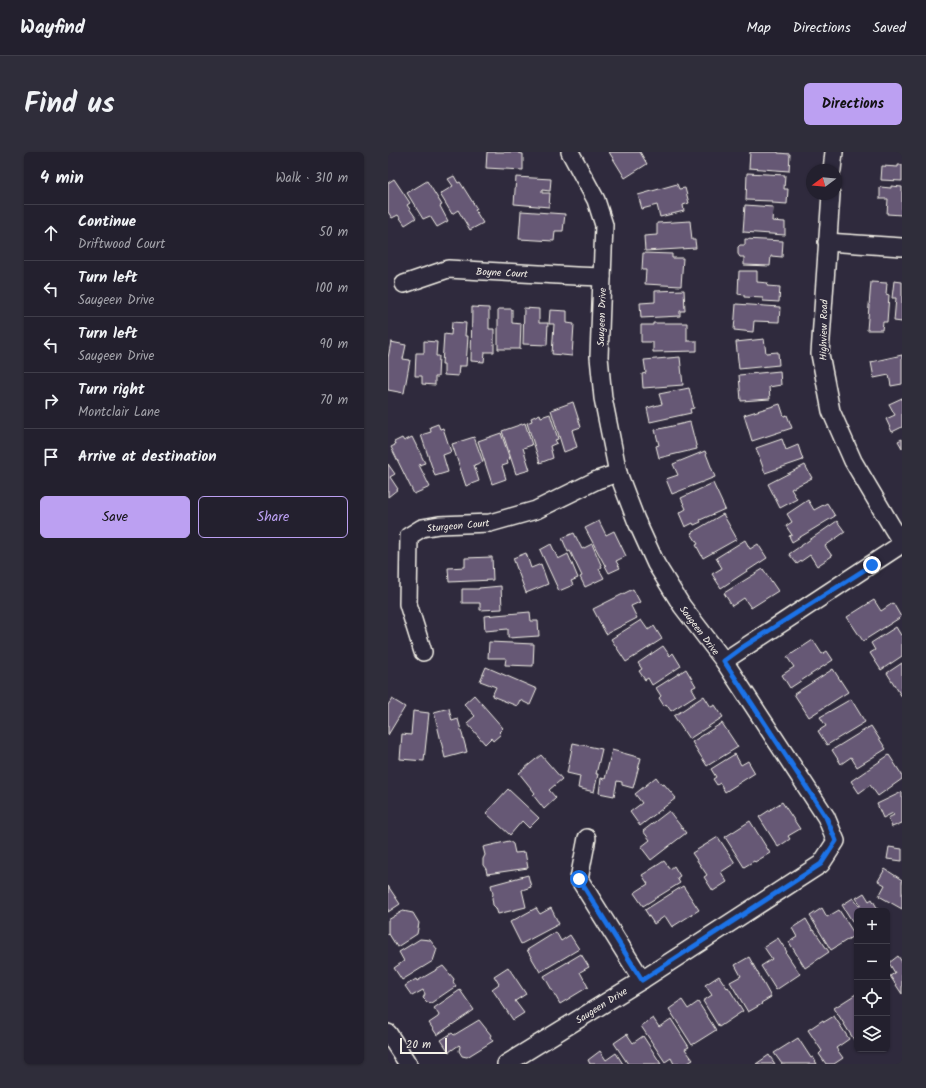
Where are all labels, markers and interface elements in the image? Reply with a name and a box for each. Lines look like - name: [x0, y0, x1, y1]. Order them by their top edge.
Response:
- text: Wayfind: [20, 13, 85, 43]
- text: Map: [746, 17, 771, 39]
- text: Directions: [793, 17, 851, 39]
- text: Saved: [873, 17, 906, 39]
- text: Find us: [24, 82, 115, 127]
- button: Directions: [804, 83, 902, 125]
- north arrow: [806, 164, 842, 200]
- text: 4 min: [40, 165, 84, 192]
- text: Walk · 310 m: [275, 168, 348, 189]
- text: Continue: [78, 210, 136, 234]
- icon: ahead: [40, 222, 62, 244]
- text: 50 m: [319, 222, 348, 243]
- text: Driftwood Court: [78, 234, 165, 255]
- street label: Boyne Court: [476, 264, 528, 282]
- text: Turn left: [78, 266, 138, 290]
- icon: left: [40, 278, 62, 300]
- text: 100 m: [315, 278, 348, 299]
- street label: Saugeen Drive: [593, 287, 611, 347]
- text: Saugeen Drive: [78, 290, 154, 311]
- street label: Highview Road: [815, 298, 833, 361]
- text: Turn left: [78, 322, 138, 346]
- icon: left: [40, 334, 62, 356]
- text: 90 m: [320, 334, 348, 355]
- text: Saugeen Drive: [78, 346, 154, 367]
- text: Turn right: [78, 378, 145, 402]
- icon: right: [40, 390, 62, 412]
- text: 70 m: [320, 390, 348, 411]
- text: Montclair Lane: [78, 402, 160, 423]
- text: Arrive at destination: [78, 445, 217, 469]
- icon: arrive: [40, 446, 62, 468]
- button: Save: [40, 496, 190, 538]
- button: Share: [198, 496, 348, 538]
- street label: Sturgeon Court: [426, 515, 490, 537]
- route end: [863, 556, 881, 574]
- street label: Saugeen Drive: [675, 602, 724, 659]
- route start: [570, 870, 588, 888]
- map controls: [854, 908, 890, 1052]
- button: +: [854, 908, 890, 944]
- button: −: [854, 944, 890, 980]
- button: locate: [854, 980, 890, 1016]
- street label: Saugeen Drive: [572, 983, 631, 1028]
- button: layers: [854, 1016, 890, 1052]
- scale bar: [400, 1036, 447, 1055]
- text: 20 m: [406, 1036, 431, 1054]

